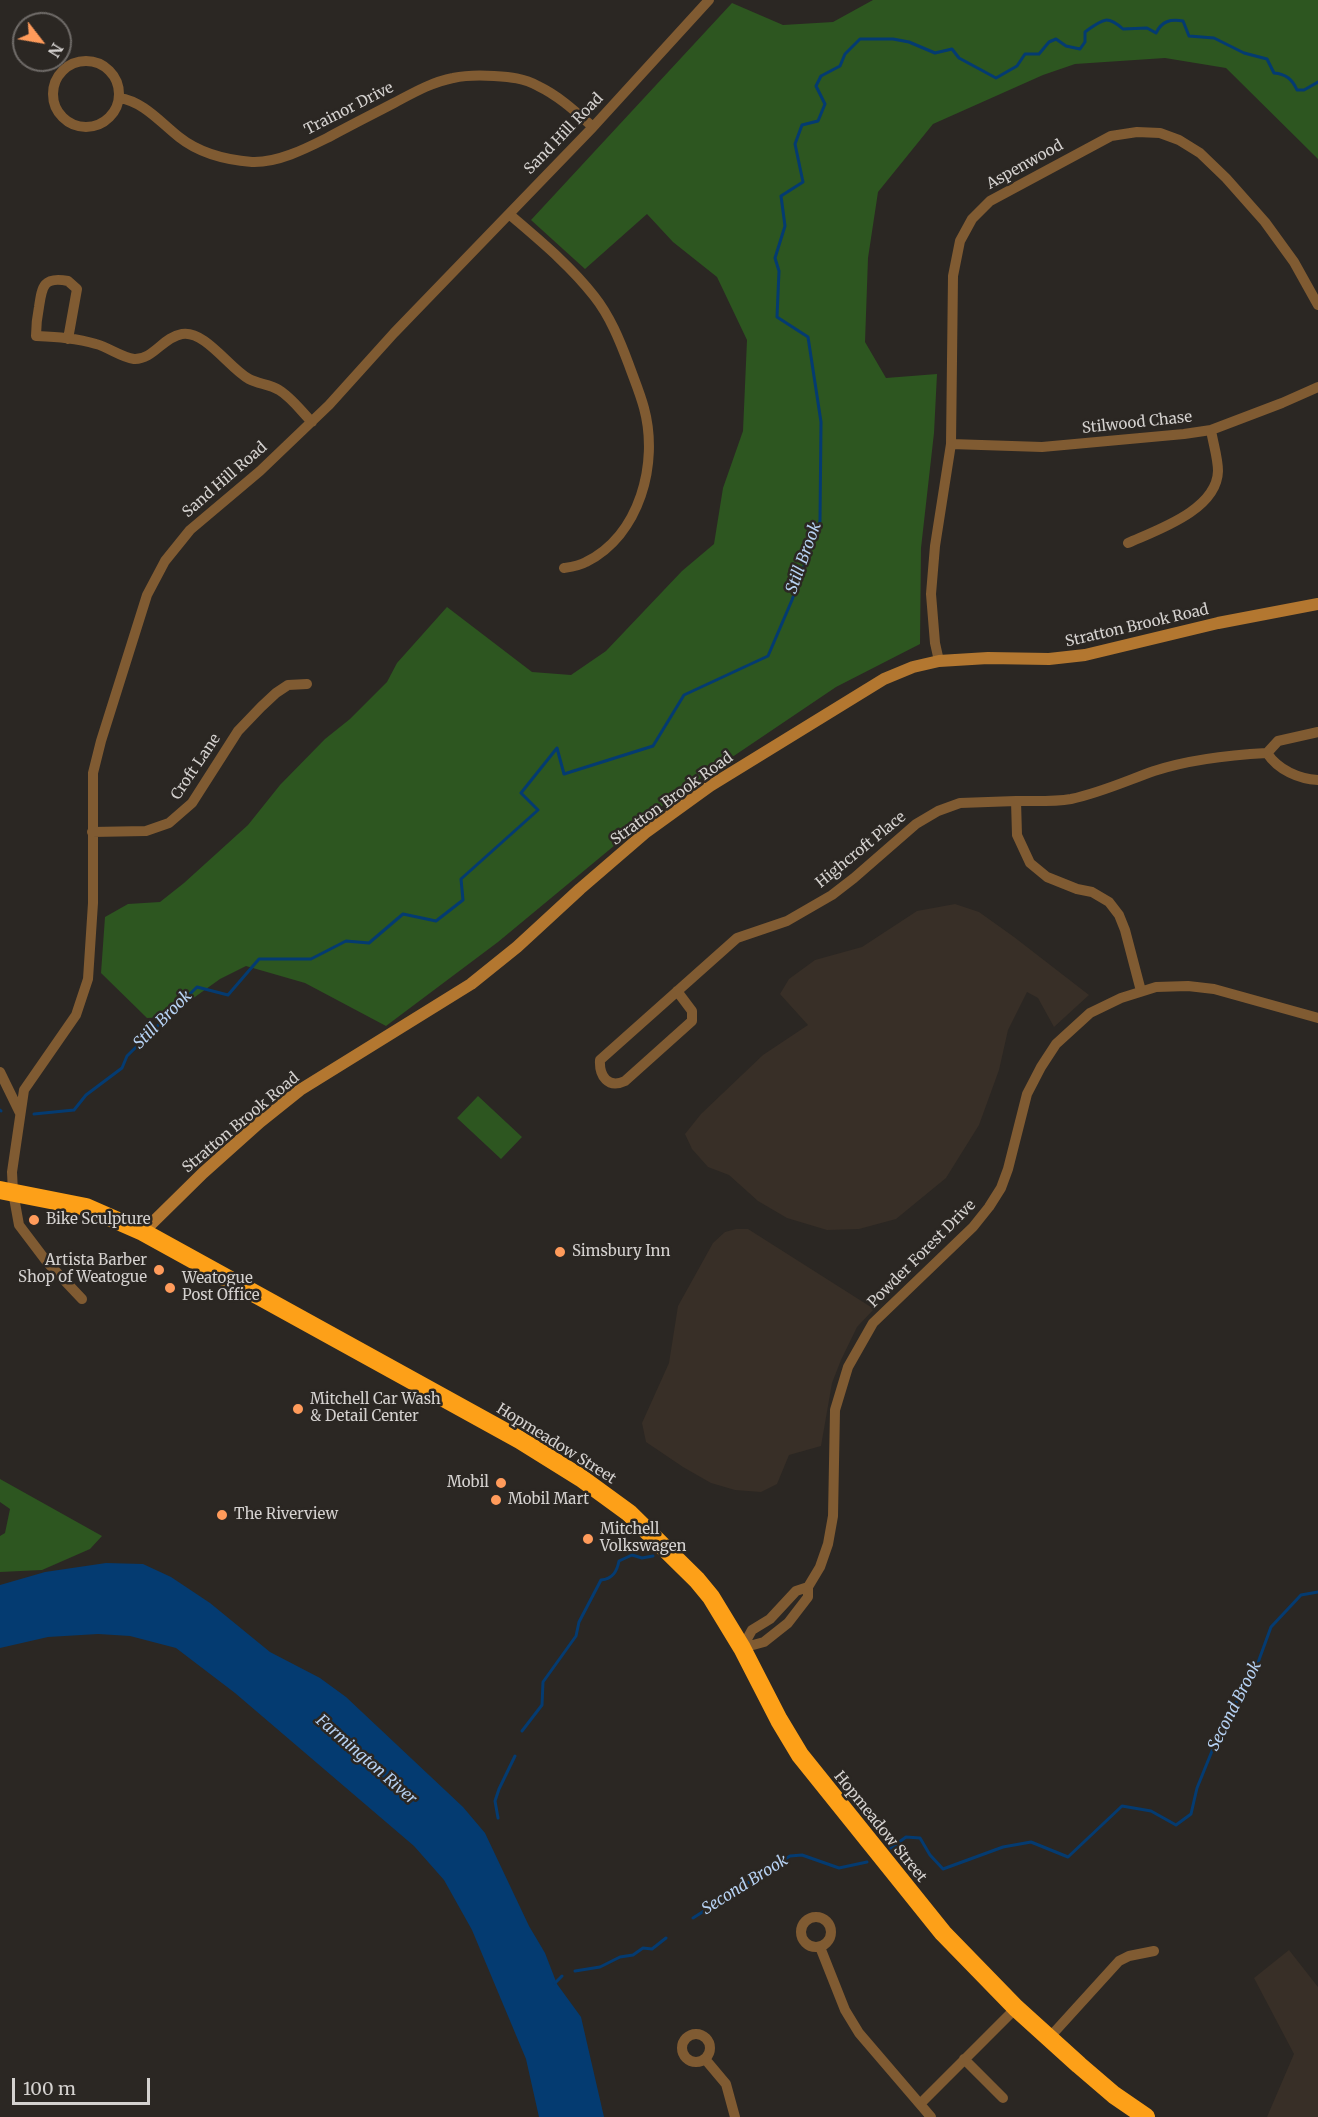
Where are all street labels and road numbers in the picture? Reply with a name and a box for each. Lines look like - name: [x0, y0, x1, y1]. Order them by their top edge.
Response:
- street label: Trainor Drive: [301, 79, 397, 139]
- street label: Sand Hill Road: [521, 90, 607, 178]
- street label: Aspenwood: [983, 137, 1067, 193]
- street label: Stilwood Chase: [1081, 408, 1193, 438]
- street label: Sand Hill Road: [179, 438, 271, 522]
- street label: Stratton Brook Road: [1064, 601, 1210, 651]
- street label: Croft Lane: [167, 731, 225, 803]
- street label: Stratton Brook Road: [607, 749, 737, 849]
- street label: Highcroft Place: [812, 808, 910, 892]
- street label: Stratton Brook Road: [179, 1069, 303, 1177]
- street label: Powder Forest Drive: [864, 1196, 980, 1312]
- street label: Hopmeadow Street: [493, 1400, 619, 1488]
- street label: Hopmeadow Street: [830, 1768, 930, 1886]

